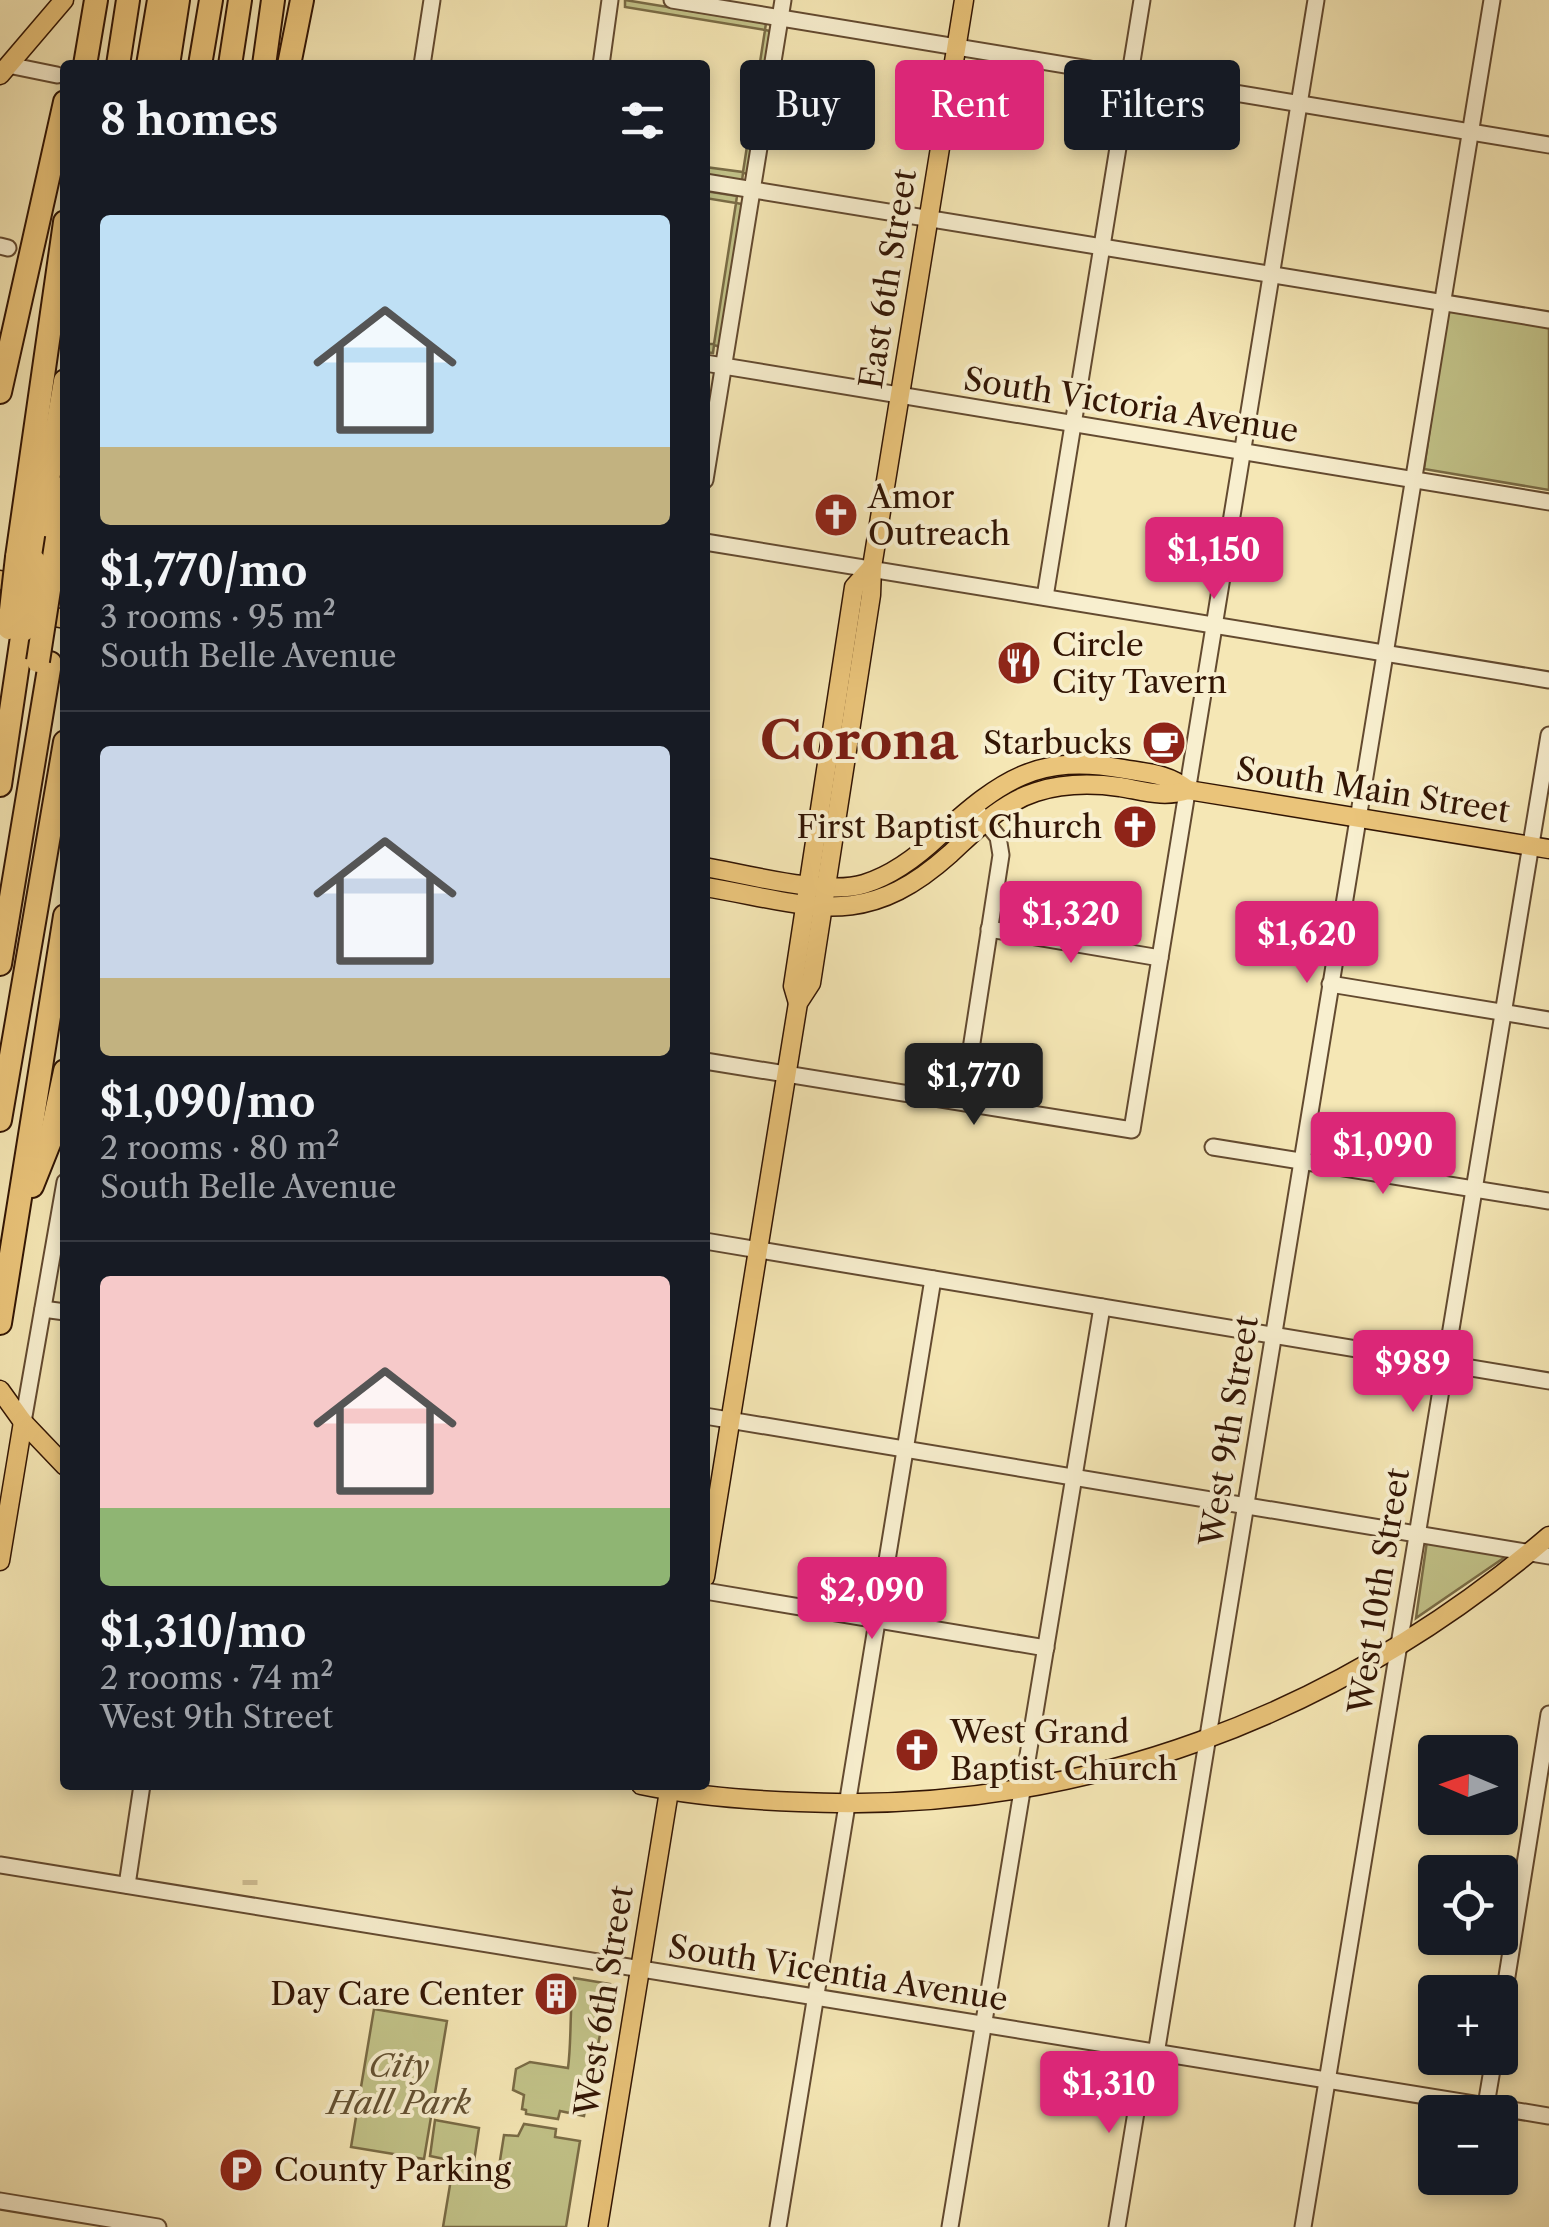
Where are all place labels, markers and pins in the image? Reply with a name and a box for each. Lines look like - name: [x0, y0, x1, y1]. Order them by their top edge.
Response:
- place label: Amor Outreach: [867, 477, 1010, 553]
- church icon: Amor Outreach: [813, 492, 859, 538]
- pin: $1,150: [1133, 517, 1295, 602]
- place label: Circle City Tavern: [1052, 625, 1227, 701]
- restaurant icon: Circle City Tavern: [996, 640, 1042, 686]
- cafe icon: Starbucks: [1141, 720, 1187, 766]
- place label: Starbucks: [983, 723, 1132, 762]
- church icon: First Baptist Church: [1112, 804, 1158, 850]
- place label: First Baptist Church: [797, 807, 1102, 846]
- pin: $1,320: [990, 881, 1152, 966]
- pin: $1,620: [1226, 901, 1388, 986]
- pin: $1,770: [893, 1043, 1055, 1128]
- pin: $1,090: [1302, 1112, 1464, 1197]
- pin: $989: [1354, 1330, 1472, 1415]
- pin: $2,090: [791, 1557, 953, 1642]
- place label: West Grand Baptist Church: [949, 1712, 1178, 1788]
- church icon: West Grand Baptist Church: [894, 1727, 940, 1773]
- building icon: Day Care Center: [533, 1971, 579, 2017]
- place label: Day Care Center: [270, 1974, 525, 2013]
- pin: $1,310: [1028, 2051, 1190, 2136]
- parking icon: County Parking: [218, 2147, 264, 2193]
- place label: County Parking: [274, 2150, 512, 2189]

